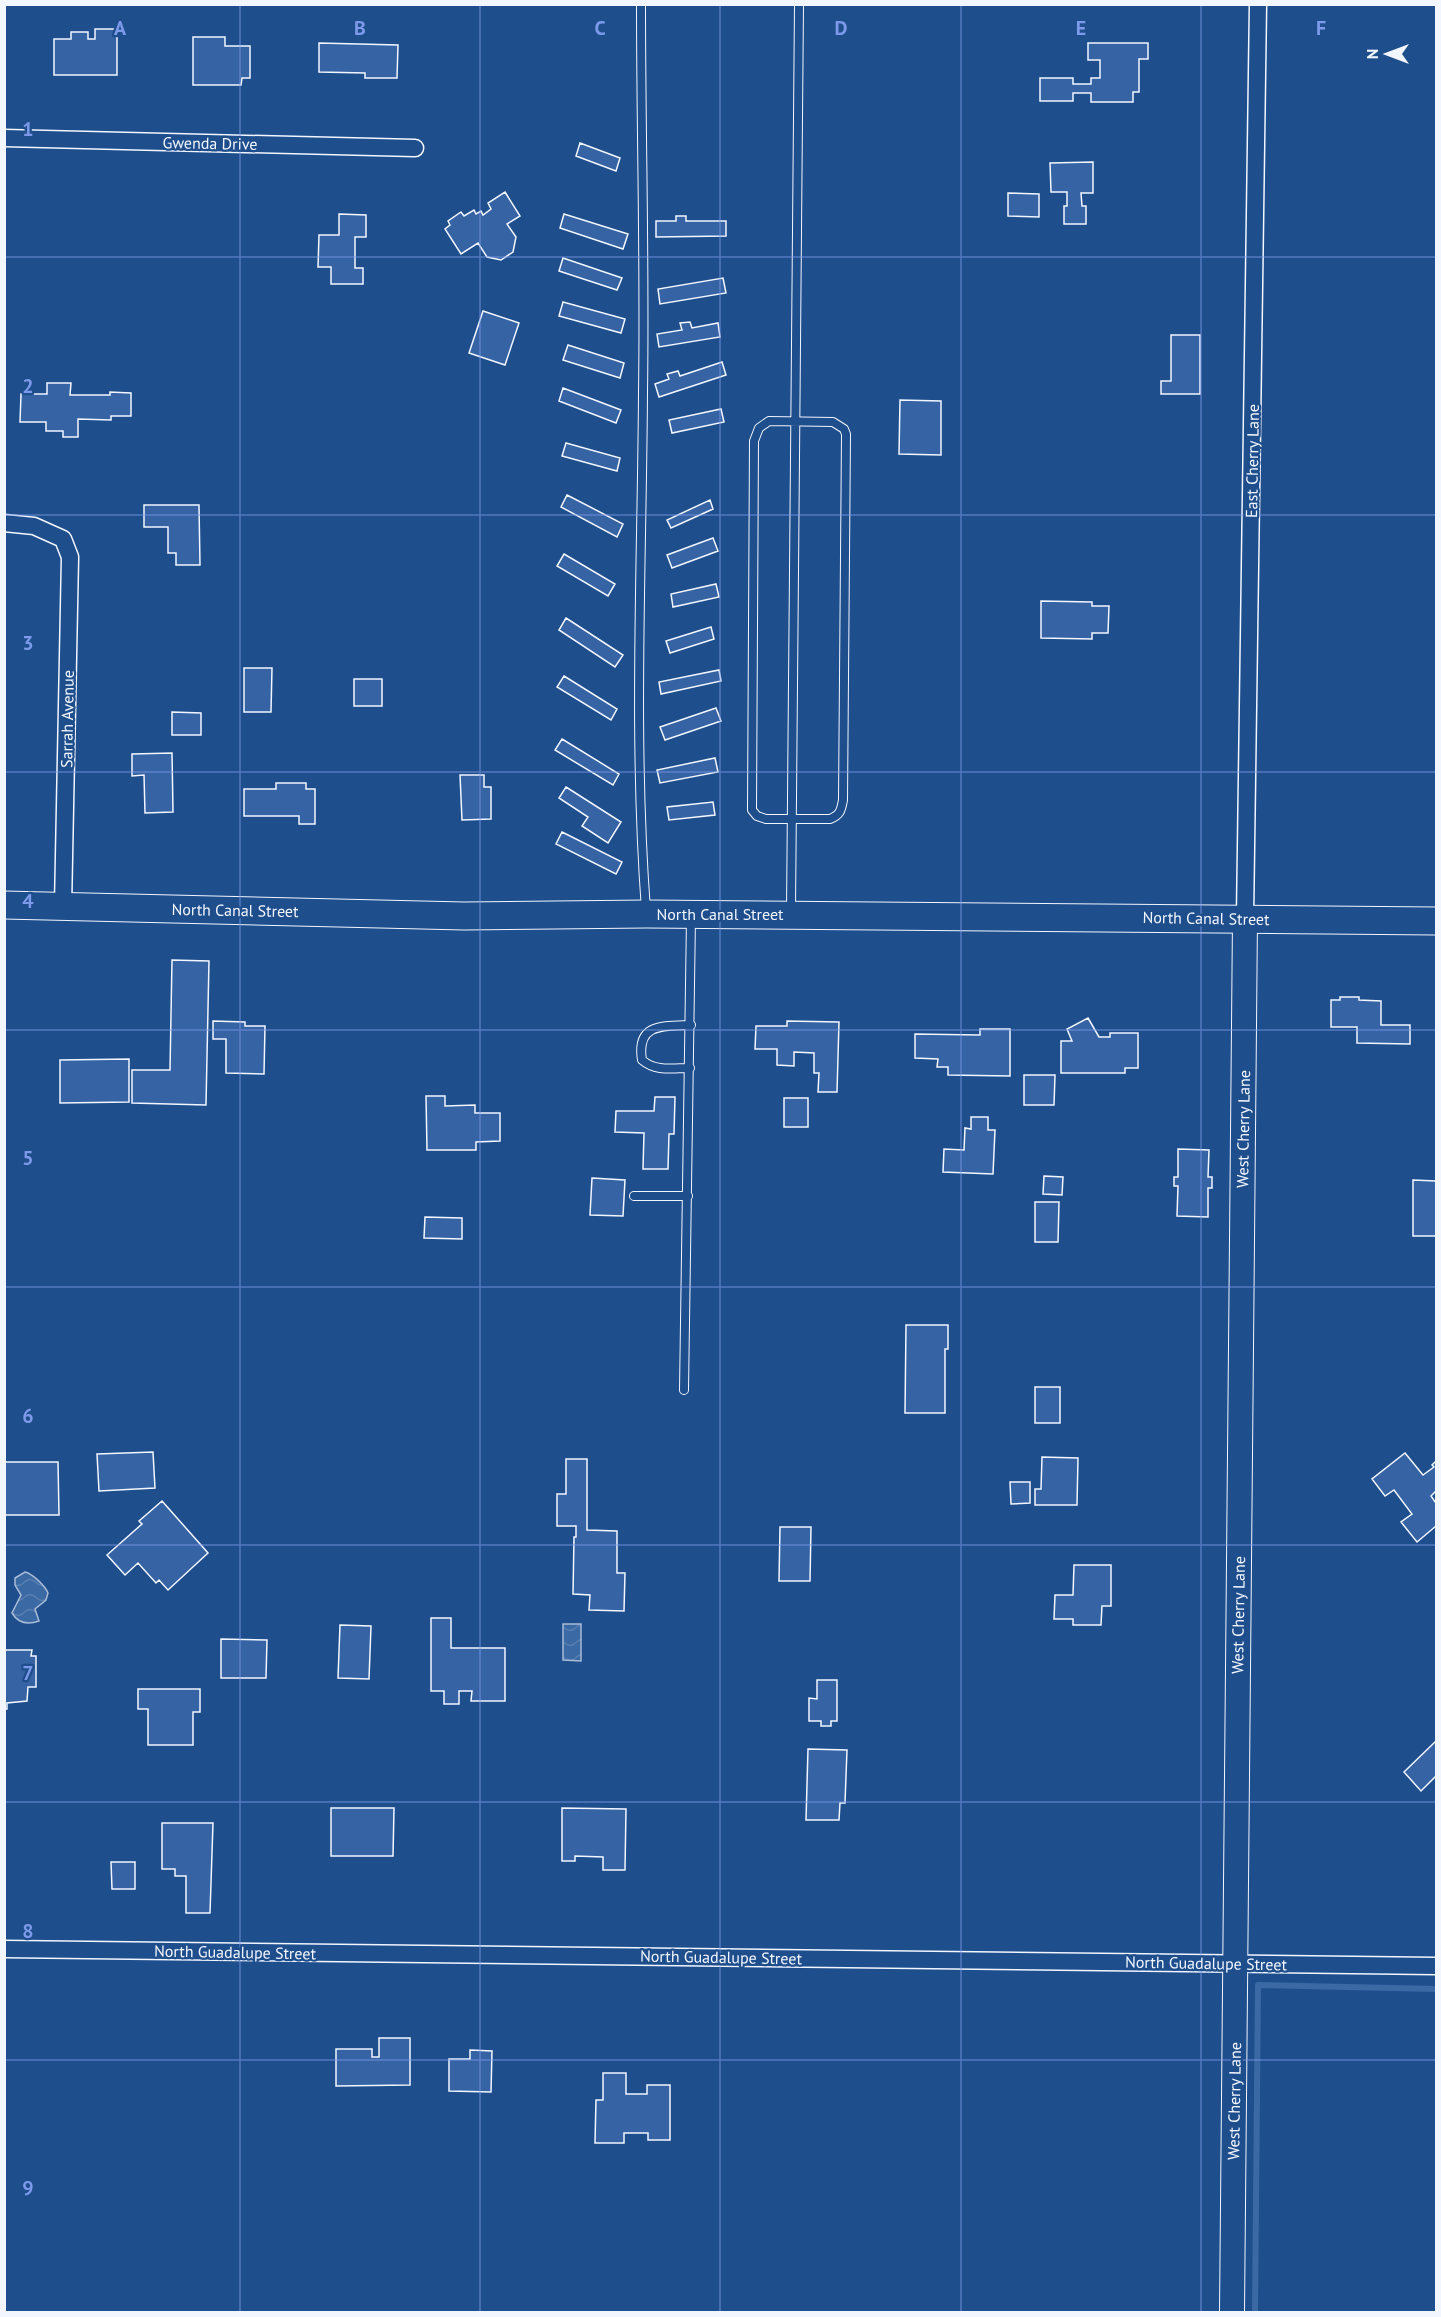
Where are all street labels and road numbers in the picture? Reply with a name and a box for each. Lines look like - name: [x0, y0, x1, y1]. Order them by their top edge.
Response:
- street label: Gwenda Drive: [162, 132, 258, 154]
- street label: East Cherry Lane: [1241, 404, 1263, 518]
- street label: Sarrah Avenue: [56, 670, 78, 768]
- street label: North Canal Street: [171, 899, 299, 921]
- street label: North Canal Street: [656, 904, 784, 924]
- street label: North Canal Street: [1142, 907, 1270, 929]
- street label: West Cherry Lane: [1232, 1070, 1254, 1188]
- street label: West Cherry Lane: [1227, 1556, 1249, 1674]
- street label: North Guadalupe Street: [154, 1941, 317, 1963]
- street label: North Guadalupe Street: [640, 1946, 803, 1968]
- street label: North Guadalupe Street: [1125, 1952, 1288, 1974]
- street label: West Cherry Lane: [1223, 2042, 1245, 2160]

